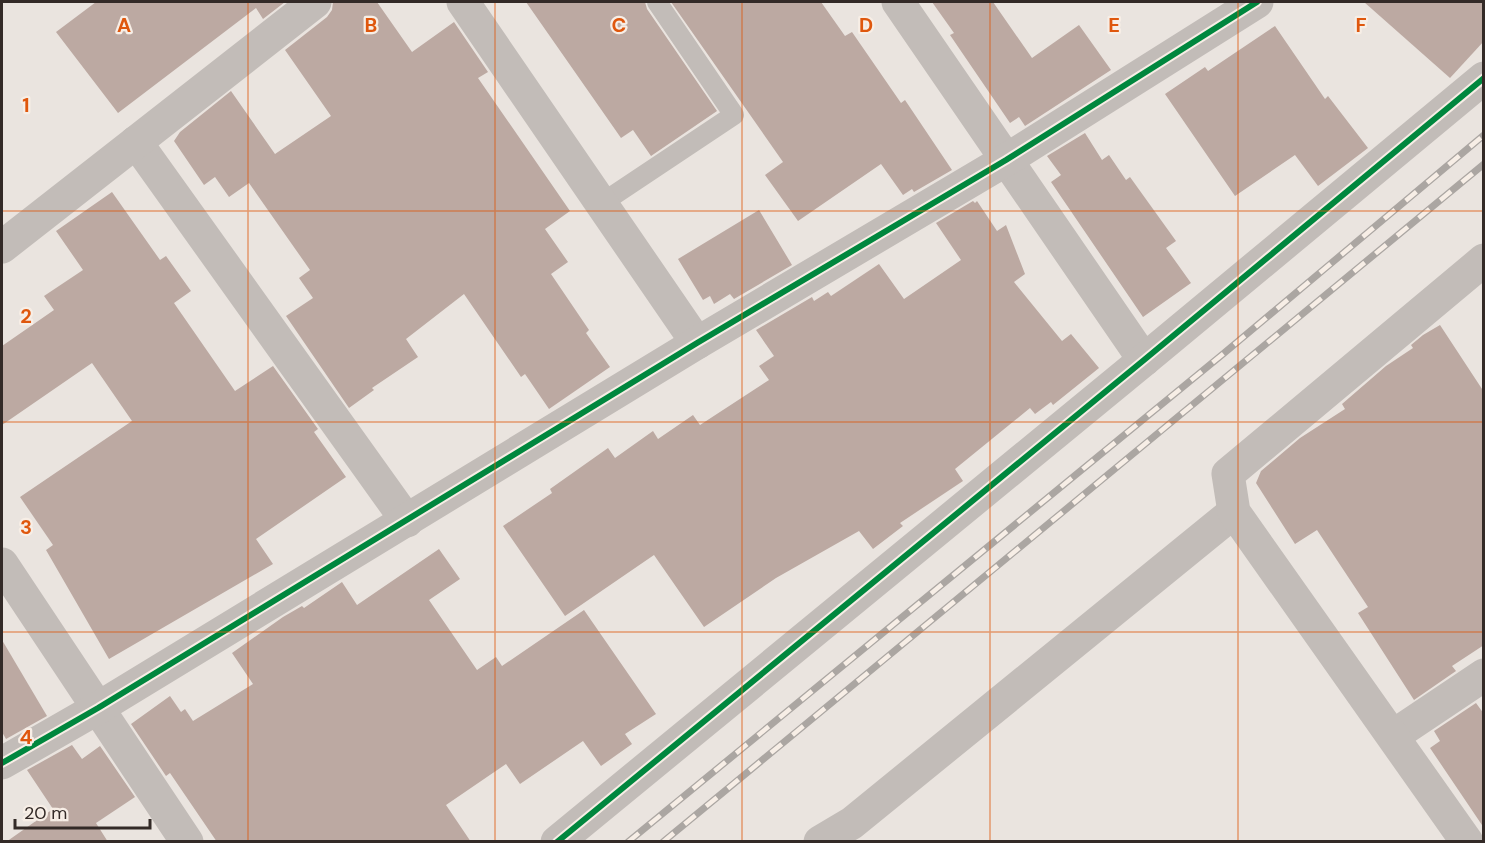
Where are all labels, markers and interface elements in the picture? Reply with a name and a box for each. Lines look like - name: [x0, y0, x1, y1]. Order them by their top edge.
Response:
- text: A: [117, 12, 131, 38]
- text: B: [365, 12, 377, 38]
- text: C: [612, 12, 626, 38]
- text: D: [859, 12, 873, 38]
- text: E: [1108, 12, 1120, 38]
- text: F: [1355, 12, 1367, 38]
- text: 1: [22, 92, 30, 118]
- text: 2: [20, 303, 32, 329]
- text: 3: [20, 514, 32, 540]
- text: 4: [20, 724, 33, 750]
- scale bar: [15, 792, 150, 830]
- text: 20 m: [24, 801, 67, 825]

